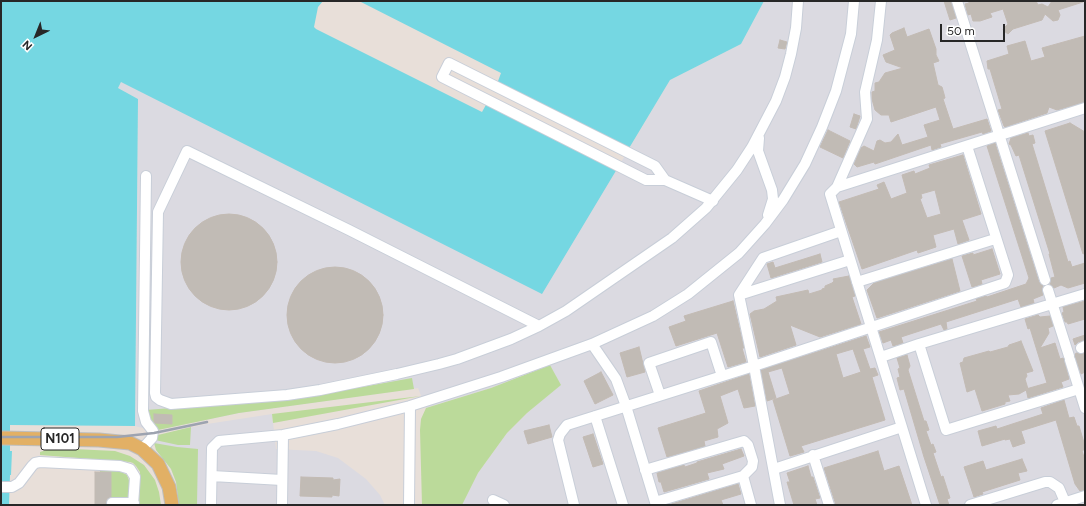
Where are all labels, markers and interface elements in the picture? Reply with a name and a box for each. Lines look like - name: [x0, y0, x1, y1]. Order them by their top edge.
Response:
- north arrow: [16, 16, 56, 56]
- scale bar: [942, 16, 1007, 42]
- text: 50 m: [947, 24, 975, 38]
- text: N: [20, 37, 35, 53]
- road number: N101: [41, 428, 79, 450]

